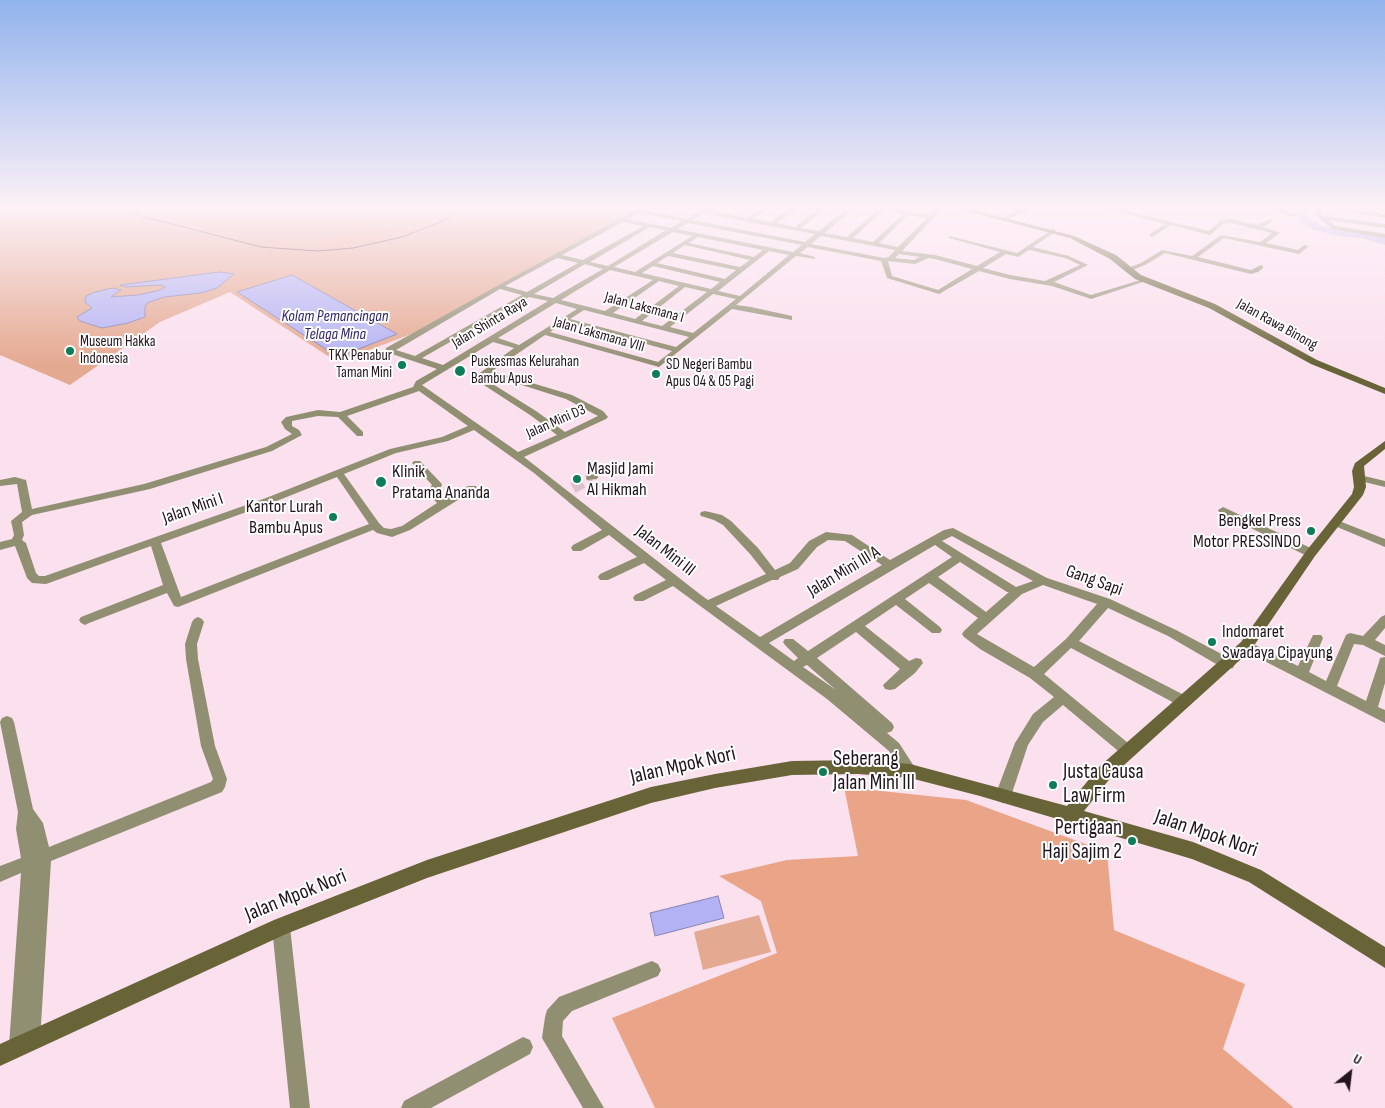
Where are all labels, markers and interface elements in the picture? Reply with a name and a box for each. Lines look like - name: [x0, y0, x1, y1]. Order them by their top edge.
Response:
- street label: Jalan Laksmana I: [602, 289, 686, 327]
- street label: Jalan Shinta Raya: [449, 293, 531, 353]
- street label: Jalan Rawa Binong: [1233, 295, 1321, 355]
- water label: Kolam Pemancingan Telaga Mina: [282, 307, 388, 345]
- street label: Jalan Laksmana VIII: [551, 313, 647, 357]
- place label: Museum Hakka Indonesia: [80, 333, 156, 368]
- marker: Museum Hakka Indonesia: [64, 345, 76, 357]
- place label: TKK Penabur Taman Mini: [329, 347, 392, 382]
- place label: Puskesmas Kelurahan Bambu Apus: [471, 353, 579, 388]
- place label: SD Negeri Bambu Apus 04 & 05 Pagi: [666, 356, 754, 391]
- marker: TKK Penabur Taman Mini: [396, 359, 408, 371]
- marker: Puskesmas Kelurahan Bambu Apus: [453, 364, 467, 378]
- marker: SD Negeri Bambu Apus 04 & 05 Pagi: [650, 368, 662, 380]
- street label: Jalan Mini D3: [523, 401, 589, 443]
- place label: Masjid Jami Al Hikmah: [587, 458, 654, 500]
- place label: Klinik Pratama Ananda: [392, 461, 490, 504]
- marker: Masjid Jami Al Hikmah: [571, 473, 583, 485]
- marker: Klinik Pratama Ananda: [374, 475, 388, 489]
- street label: Jalan Mini I: [160, 489, 226, 529]
- place label: Kantor Lurah Bambu Apus: [246, 496, 323, 538]
- place label: Bengkel Press Motor PRESSINDO: [1193, 510, 1301, 552]
- marker: Kantor Lurah Bambu Apus: [327, 511, 339, 523]
- street label: Jalan Mini III: [631, 521, 699, 581]
- marker: Bengkel Press Motor PRESSINDO: [1305, 525, 1317, 537]
- street label: Jalan Mini III A: [804, 542, 884, 602]
- street label: Gang Sapi: [1063, 561, 1125, 601]
- place label: Indomaret Swadaya Cipayung: [1222, 621, 1333, 664]
- marker: Indomaret Swadaya Cipayung: [1206, 636, 1218, 648]
- street label: Jalan Mpok Nori: [628, 742, 738, 790]
- place label: Seberang Jalan Mini III: [833, 747, 915, 797]
- place label: Justa Causa Law Firm: [1063, 760, 1144, 810]
- marker: Seberang Jalan Mini III: [817, 766, 829, 778]
- marker: Justa Causa Law Firm: [1047, 779, 1059, 791]
- street label: Jalan Mpok Nori: [1151, 805, 1261, 863]
- place label: Pertigaan Haji Sajim 2: [1042, 816, 1122, 866]
- marker: Pertigaan Haji Sajim 2: [1126, 835, 1138, 847]
- street label: Jalan Mpok Nori: [242, 864, 350, 928]
- north arrow: [1325, 1048, 1375, 1098]
- text: U: [1350, 1050, 1365, 1069]

